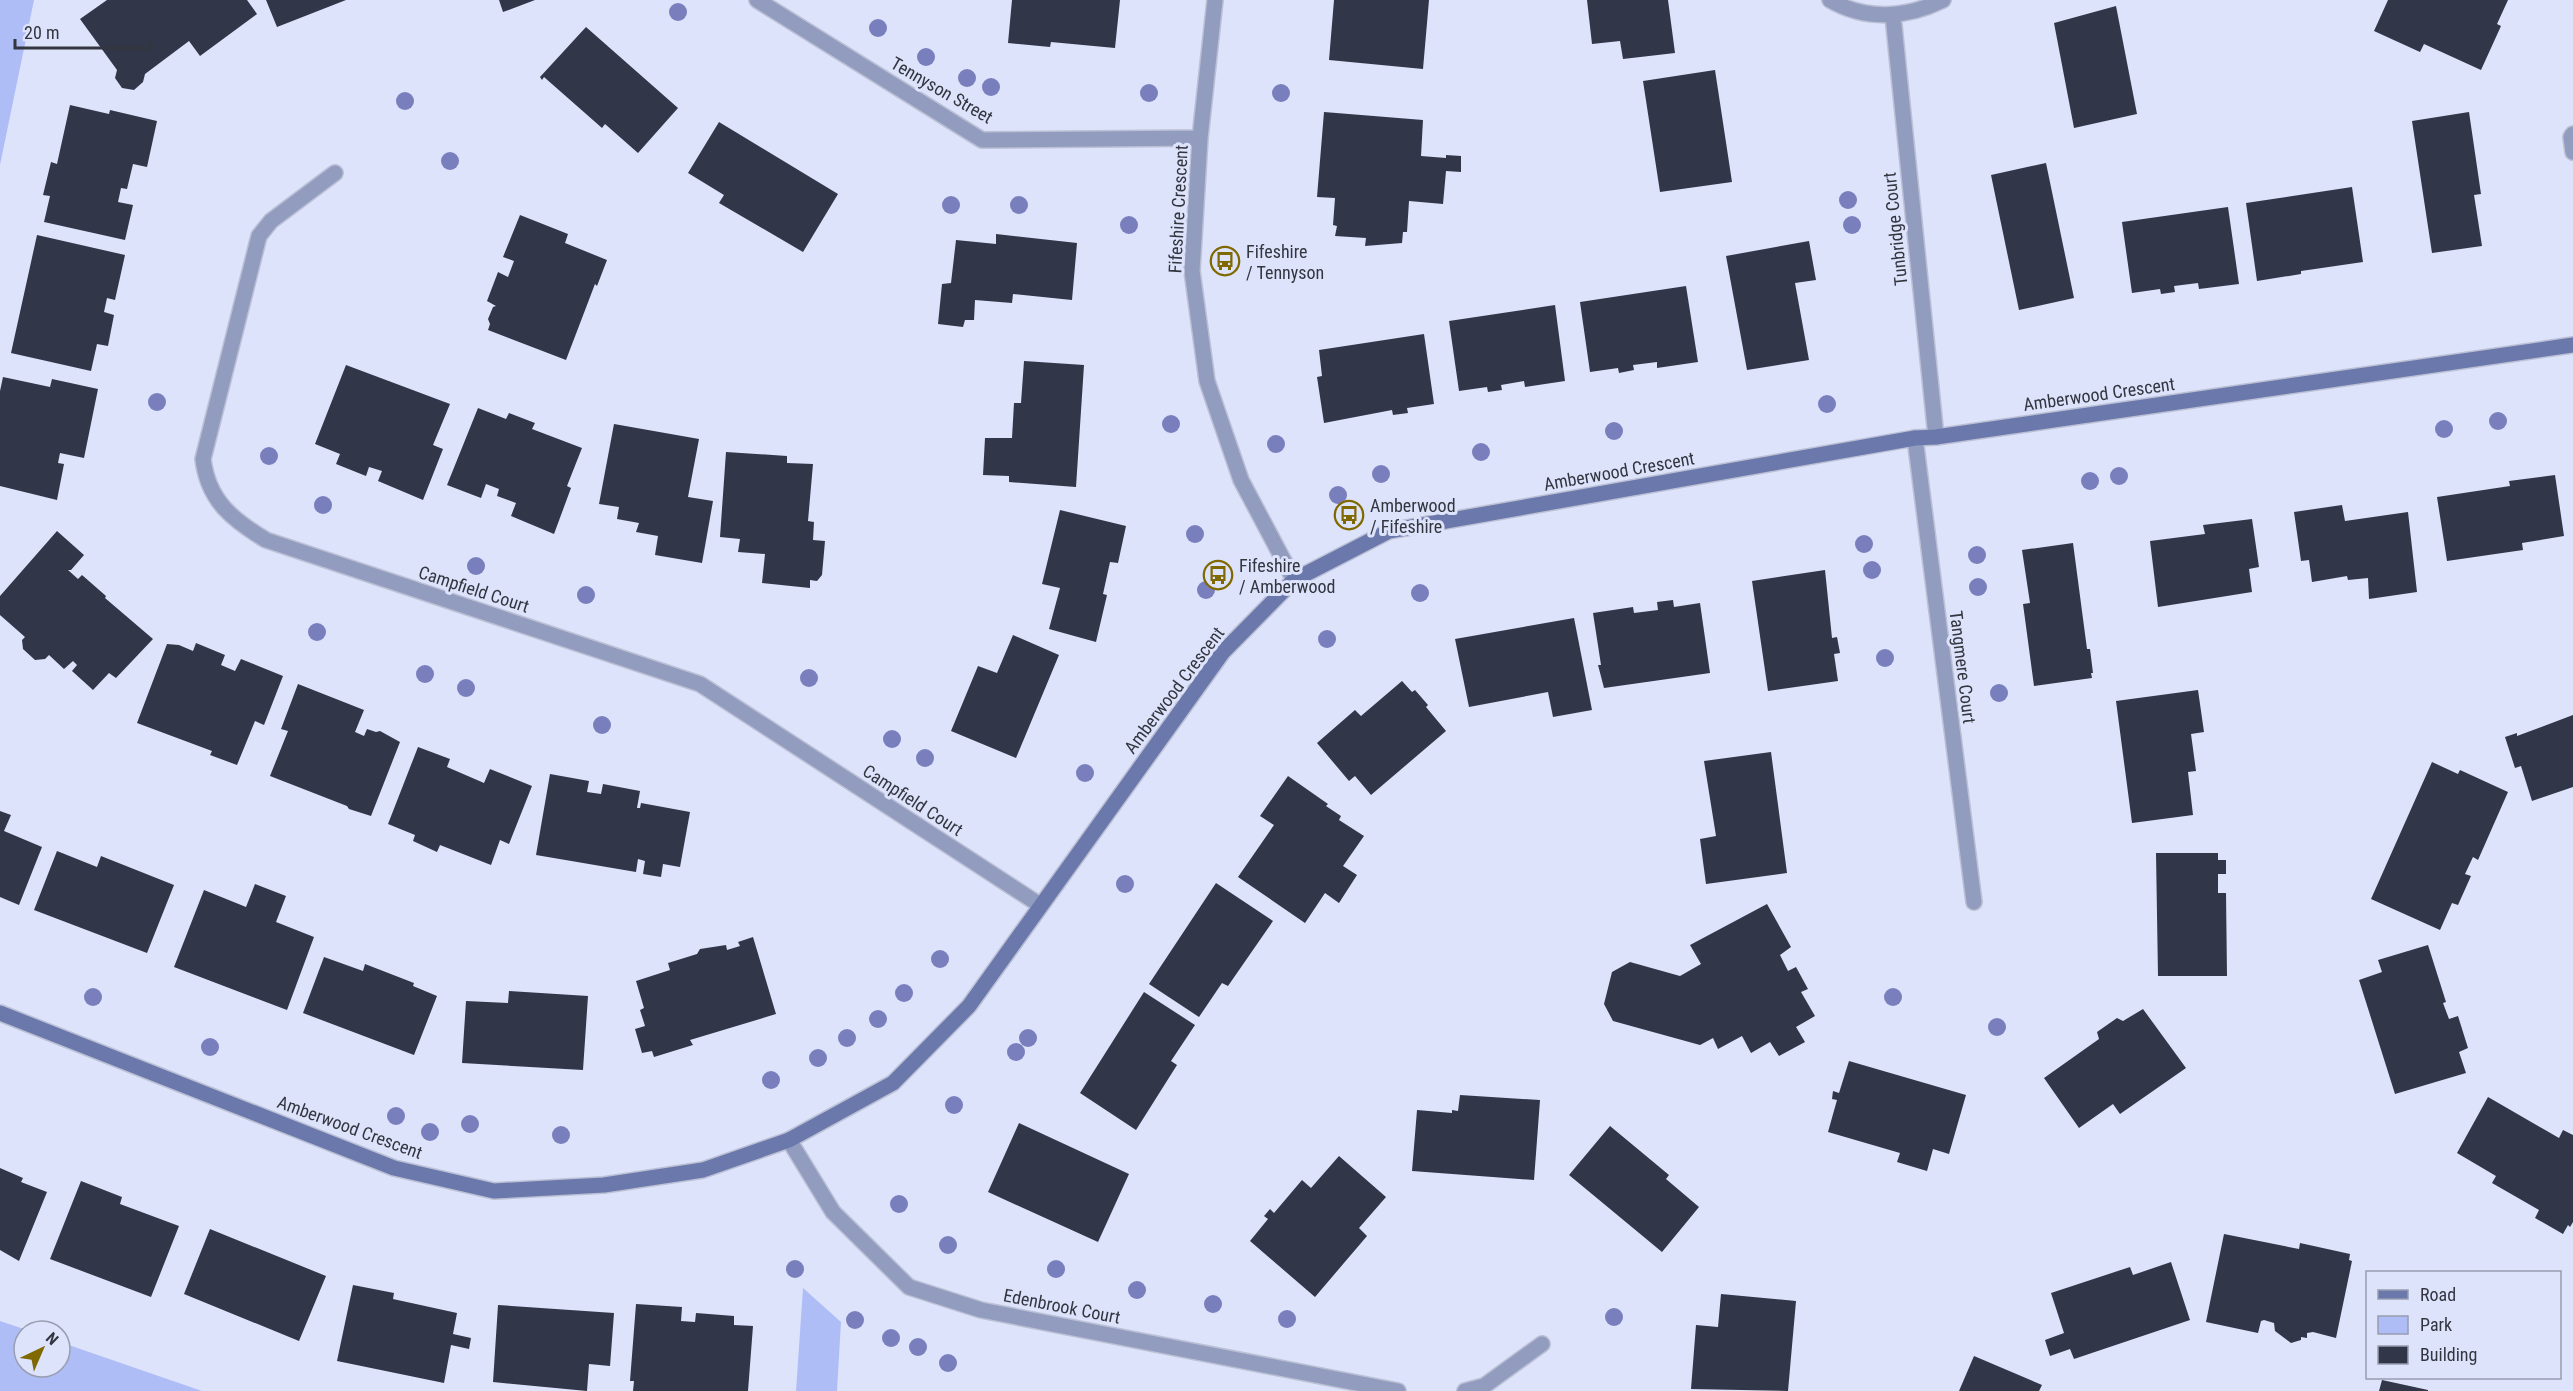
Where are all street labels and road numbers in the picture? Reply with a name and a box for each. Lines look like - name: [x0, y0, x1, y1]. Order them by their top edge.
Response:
- street label: Tennyson Street: [887, 52, 997, 128]
- street label: Fifeshire Crescent: [1164, 144, 1192, 274]
- street label: Tunbridge Court: [1879, 171, 1911, 287]
- street label: Amberwood Crescent: [2022, 373, 2176, 415]
- street label: Amberwood Crescent: [1542, 447, 1696, 495]
- street label: Campfield Court: [416, 561, 532, 617]
- street label: Tangmere Court: [1946, 609, 1980, 725]
- street label: Amberwood Crescent: [1120, 623, 1228, 757]
- street label: Campfield Court: [859, 760, 967, 840]
- street label: Amberwood Crescent: [275, 1091, 425, 1163]
- street label: Edenbrook Court: [1002, 1284, 1122, 1328]

